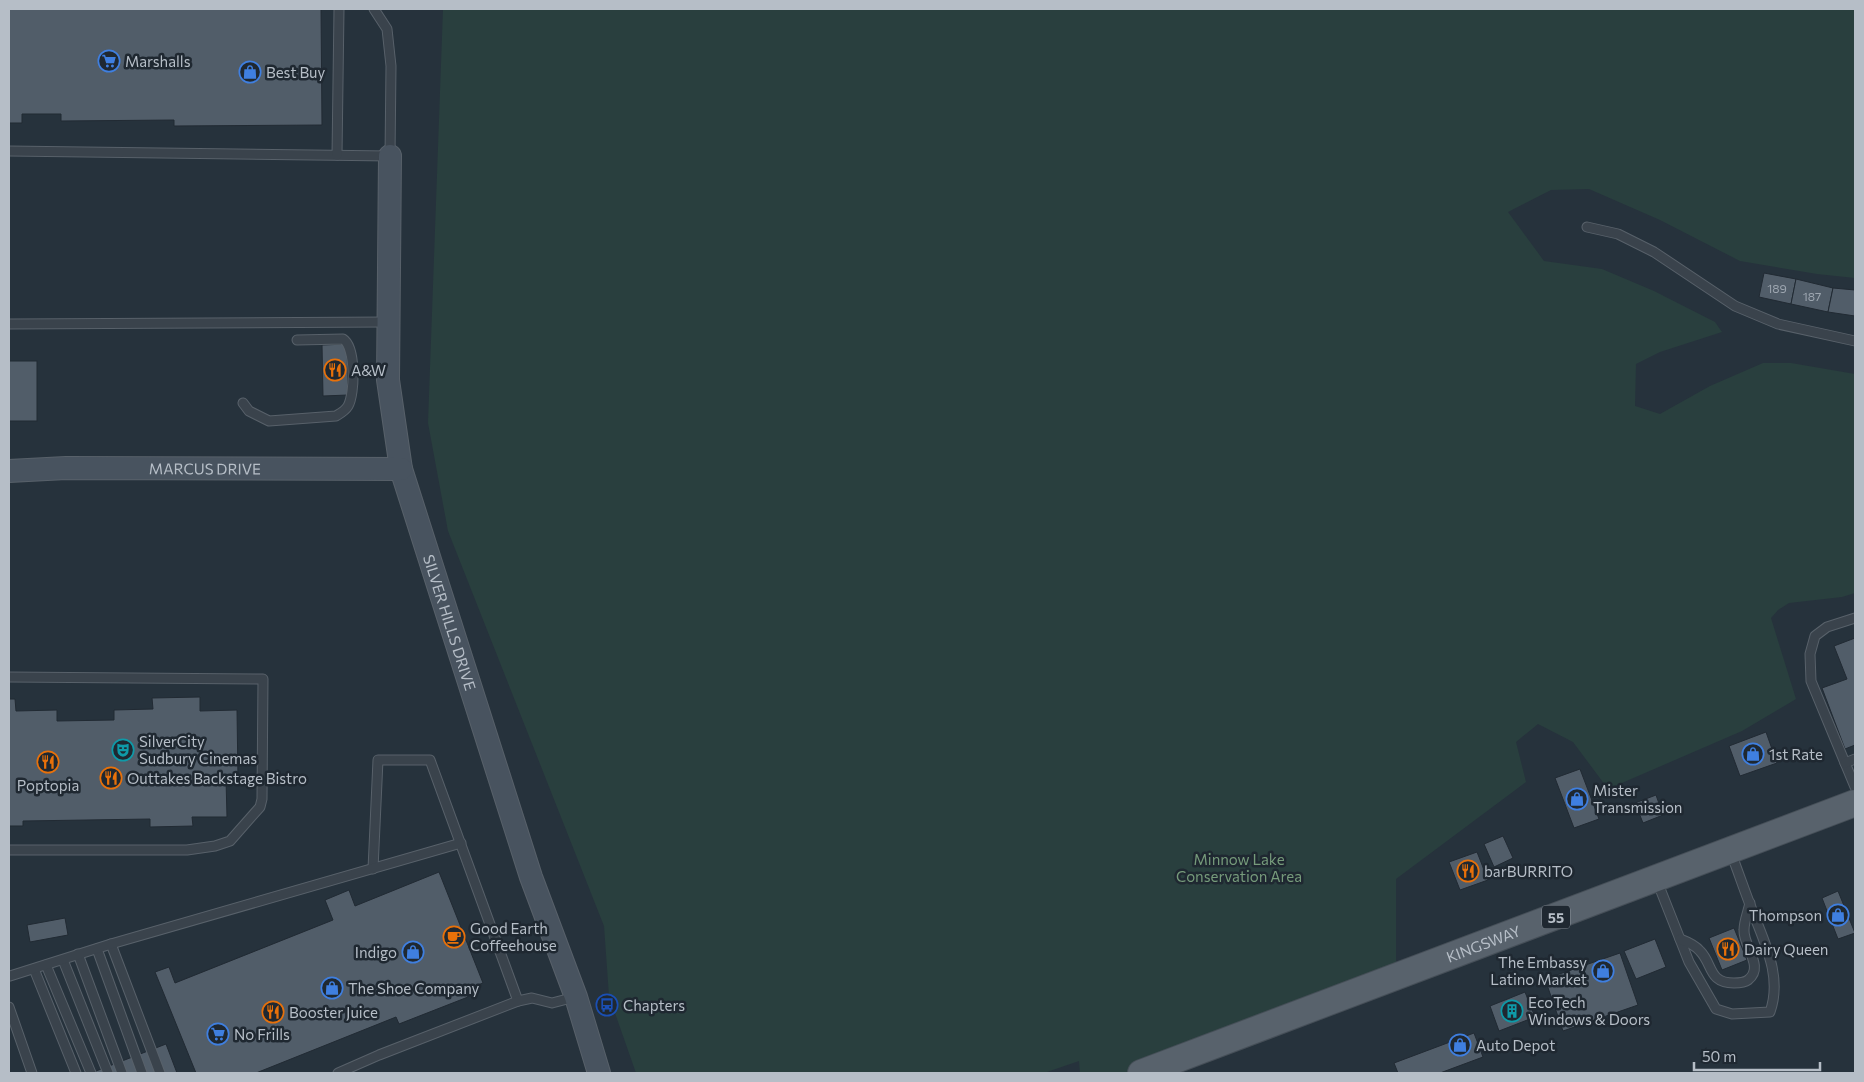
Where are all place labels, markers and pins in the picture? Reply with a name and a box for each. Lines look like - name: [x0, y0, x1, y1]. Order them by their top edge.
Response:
- supermarket icon: Marshalls: [97, 49, 121, 73]
- place label: Marshalls: [125, 52, 191, 70]
- shop icon: Best Buy: [238, 60, 262, 84]
- place label: Best Buy: [266, 63, 325, 81]
- restaurant icon: A&W: [323, 358, 347, 382]
- place label: A&W: [351, 361, 386, 379]
- place label: SilverCity Sudbury Cinemas: [139, 732, 257, 767]
- theatre icon: SilverCity Sudbury Cinemas: [111, 738, 135, 762]
- shop icon: 1st Rate: [1741, 742, 1765, 766]
- place label: 1st Rate: [1769, 745, 1823, 763]
- restaurant icon: Poptopia: [36, 750, 60, 774]
- restaurant icon: Outtakes Backstage Bistro: [99, 766, 123, 790]
- place label: Outtakes Backstage Bistro: [127, 769, 307, 787]
- place label: Poptopia: [17, 776, 79, 794]
- place label: Mister Transmission: [1593, 781, 1682, 816]
- shop icon: Mister Transmission: [1565, 787, 1589, 811]
- restaurant icon: barBURRITO: [1456, 859, 1480, 883]
- place label: barBURRITO: [1484, 862, 1573, 880]
- shop icon: Thompson: [1826, 903, 1850, 927]
- place label: Thompson: [1749, 906, 1822, 924]
- place label: Good Earth Coffeehouse: [470, 919, 557, 954]
- cafe icon: Good Earth Coffeehouse: [442, 925, 466, 949]
- restaurant icon: Dairy Queen: [1716, 937, 1740, 961]
- shop icon: Indigo: [401, 940, 425, 964]
- place label: Dairy Queen: [1744, 940, 1828, 958]
- place label: Indigo: [355, 943, 397, 961]
- place label: The Embassy Latino Market: [1490, 953, 1587, 988]
- shop icon: The Embassy Latino Market: [1591, 959, 1615, 983]
- shop icon: The Shoe Company: [320, 976, 344, 1000]
- place label: The Shoe Company: [348, 979, 480, 997]
- bus stop icon: Chapters: [595, 993, 619, 1017]
- place label: EcoTech Windows & Doors: [1528, 993, 1650, 1028]
- place label: Chapters: [623, 996, 685, 1014]
- building icon: EcoTech Windows & Doors: [1500, 999, 1524, 1023]
- restaurant icon: Booster Juice: [261, 1000, 285, 1024]
- place label: Booster Juice: [289, 1003, 378, 1021]
- supermarket icon: No Frills: [206, 1022, 230, 1046]
- place label: No Frills: [234, 1025, 290, 1043]
- shop icon: Auto Depot: [1448, 1033, 1472, 1057]
- place label: Auto Depot: [1476, 1036, 1555, 1054]

